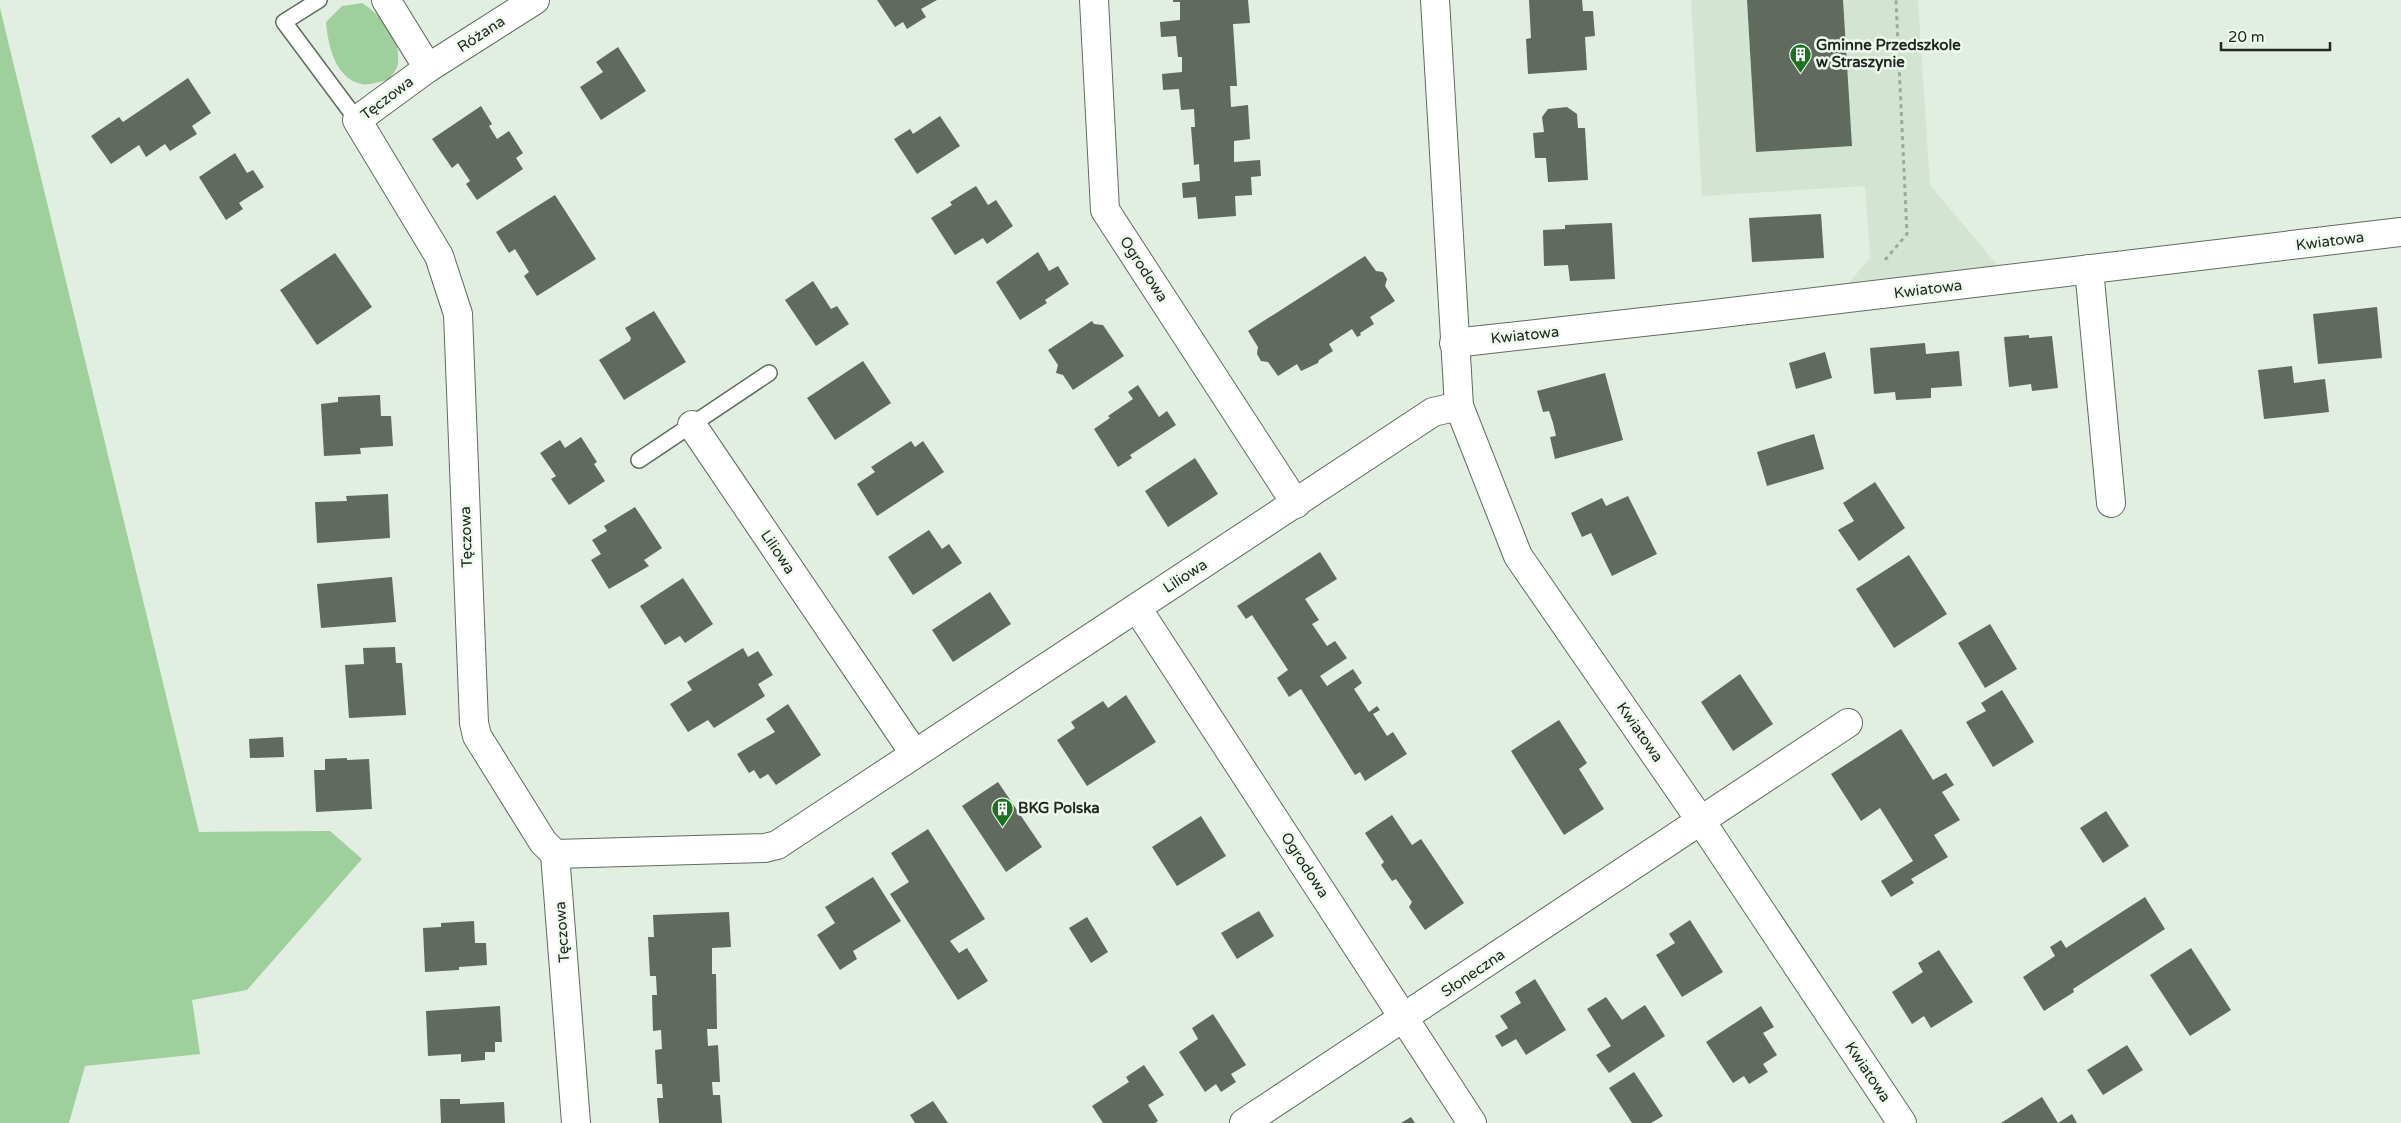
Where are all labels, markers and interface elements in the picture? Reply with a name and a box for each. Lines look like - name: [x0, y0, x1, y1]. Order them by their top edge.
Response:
- street label: Różana: [454, 12, 508, 56]
- scale bar: [2221, 20, 2330, 52]
- text: 20 m: [2228, 28, 2265, 46]
- place label: Gminne Przedszkole w Straszynie: [1816, 36, 1961, 72]
- building icon: Gminne Przedszkole w Straszynie: [1788, 42, 1812, 73]
- street label: Tęczowa: [357, 72, 417, 124]
- street label: Kwiatowa: [2295, 228, 2365, 254]
- street label: Ogrodowa: [1116, 233, 1172, 305]
- street label: Kwiatowa: [1893, 276, 1963, 302]
- street label: Kwiatowa: [1490, 322, 1560, 348]
- street label: Tęczowa: [456, 506, 476, 568]
- street label: Liliowa: [757, 527, 799, 577]
- street label: Liliowa: [1160, 555, 1210, 597]
- street label: Kwiatowa: [1613, 699, 1667, 765]
- building icon: BKG Polska: [990, 796, 1014, 827]
- place label: BKG Polska: [1018, 799, 1100, 817]
- street label: Ogrodowa: [1277, 829, 1333, 901]
- street label: Tęczowa: [551, 901, 573, 963]
- street label: Słoneczna: [1438, 945, 1508, 1001]
- street label: Kwiatowa: [1841, 1038, 1895, 1106]

